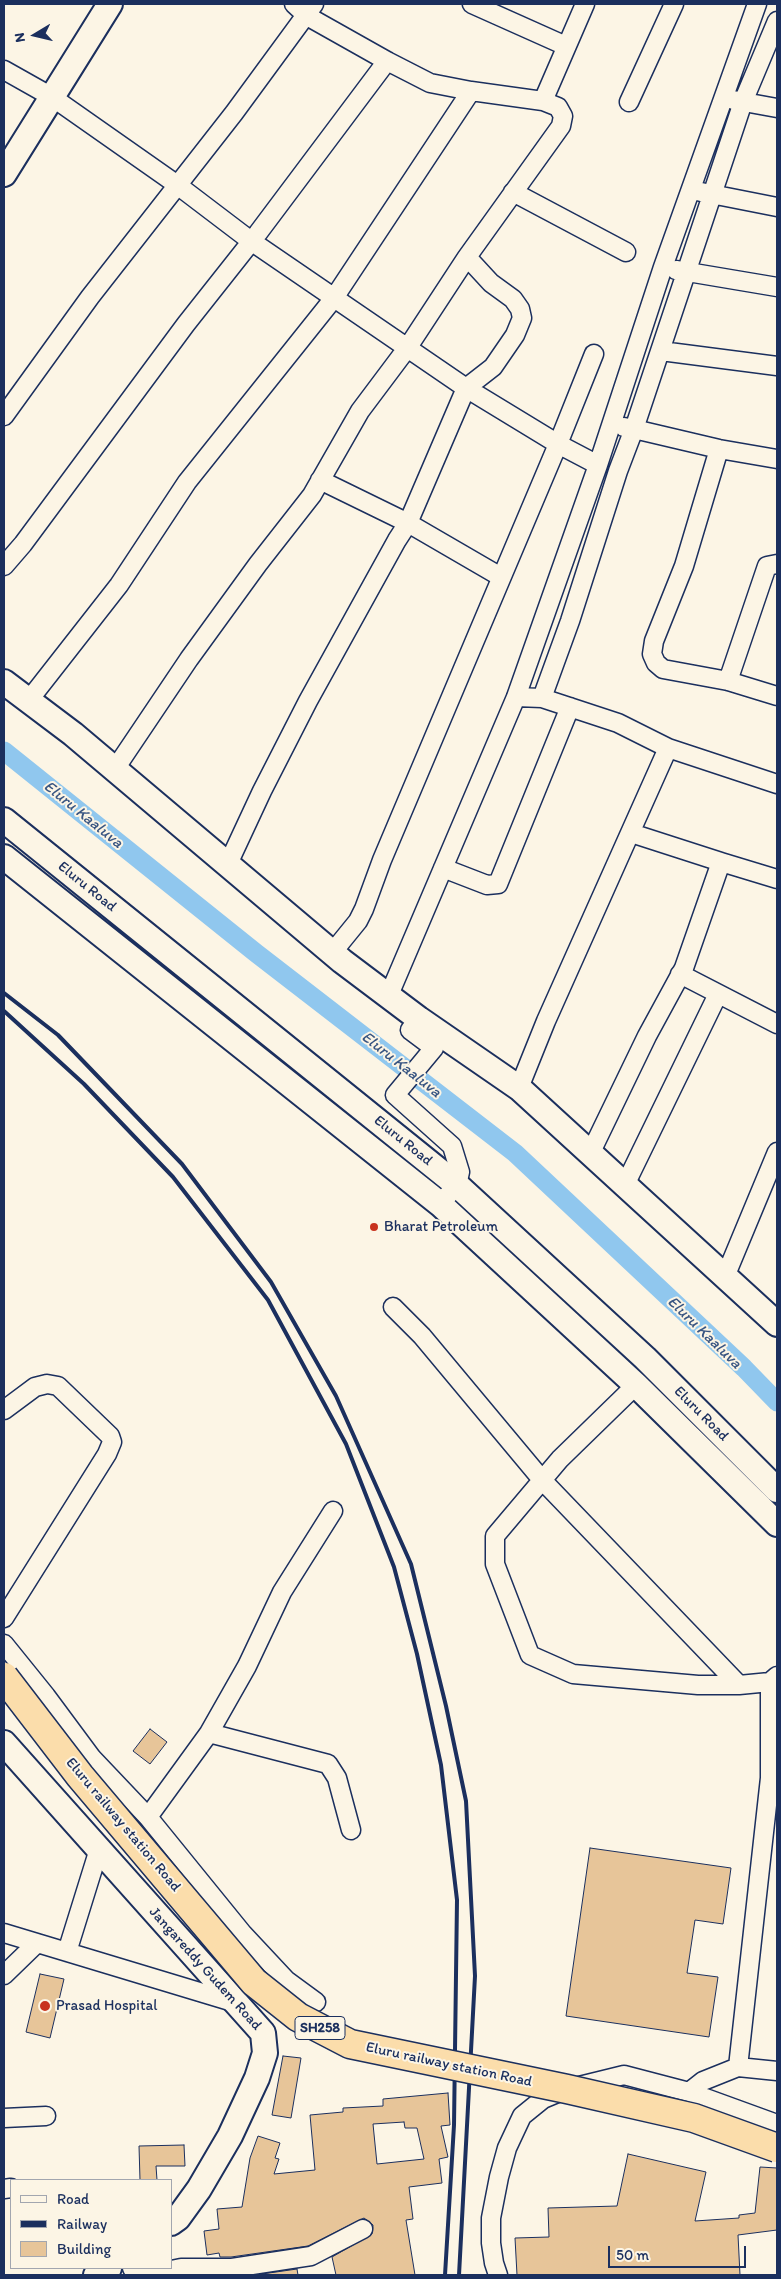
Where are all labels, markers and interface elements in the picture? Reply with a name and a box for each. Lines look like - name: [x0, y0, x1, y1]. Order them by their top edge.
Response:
- north arrow: [10, 10, 60, 60]
- text: N: [11, 31, 29, 43]
- water label: Eluru Kaaluva: [40, 777, 126, 853]
- street label: Eluru Road: [54, 858, 120, 916]
- water label: Eluru Kaaluva: [357, 1028, 445, 1102]
- street label: Eluru Road: [370, 1112, 436, 1170]
- place label: Bharat Petroleum: [384, 1218, 498, 1236]
- marker: Bharat Petroleum: [368, 1221, 380, 1233]
- water label: Eluru Kaaluva: [663, 1293, 745, 1373]
- street label: Eluru Road: [670, 1383, 732, 1445]
- street label: Eluru railway station Road: [62, 1754, 184, 1896]
- street label: Jangareddy Gudem Road: [145, 1904, 265, 2034]
- place label: Prasad Hospital: [56, 1997, 158, 2015]
- marker: Prasad Hospital: [38, 1999, 52, 2013]
- road number: SH258: [295, 2016, 345, 2040]
- street label: Eluru railway station Road: [364, 2039, 534, 2091]
- legend: [10, 2179, 172, 2269]
- text: Road: [57, 2190, 89, 2208]
- text: Railway: [57, 2215, 107, 2233]
- scale bar: [611, 2236, 748, 2268]
- text: Building: [57, 2240, 111, 2258]
- text: 50 m: [616, 2246, 649, 2264]

